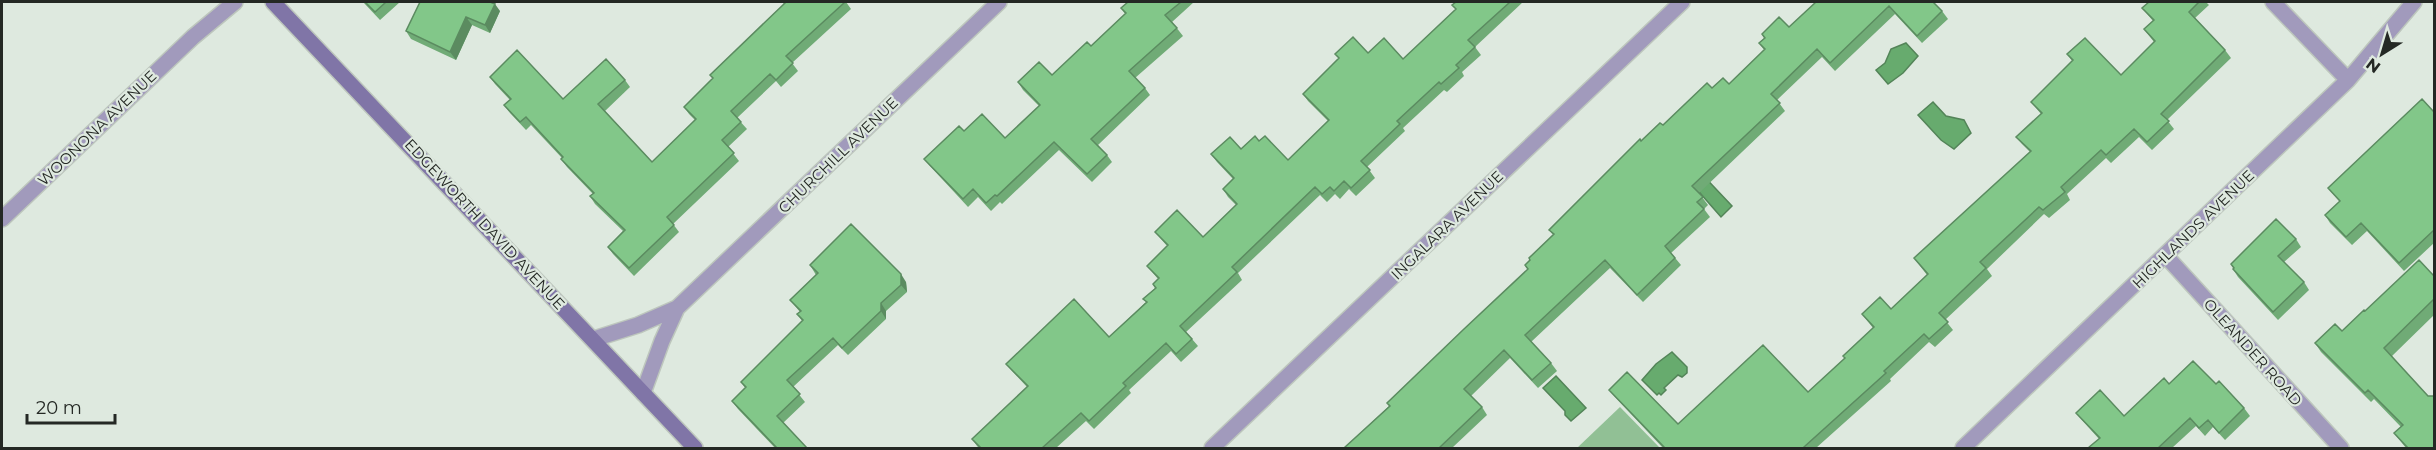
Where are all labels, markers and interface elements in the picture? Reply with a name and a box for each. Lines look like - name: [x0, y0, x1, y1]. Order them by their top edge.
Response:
- north arrow: [2352, 24, 2412, 84]
- text: N: [2362, 54, 2384, 77]
- street label: WOONONA AVENUE: [34, 66, 160, 190]
- street label: CHURCHILL AVENUE: [774, 93, 902, 217]
- street label: EDGEWORTH DAVID AVENUE: [401, 135, 569, 313]
- street label: INGALARA AVENUE: [1387, 166, 1507, 284]
- street label: HIGHLANDS AVENUE: [2128, 166, 2258, 292]
- street label: OLEANDER ROAD: [2200, 294, 2306, 410]
- scale bar: [27, 387, 116, 425]
- text: 20 m: [36, 397, 82, 419]

